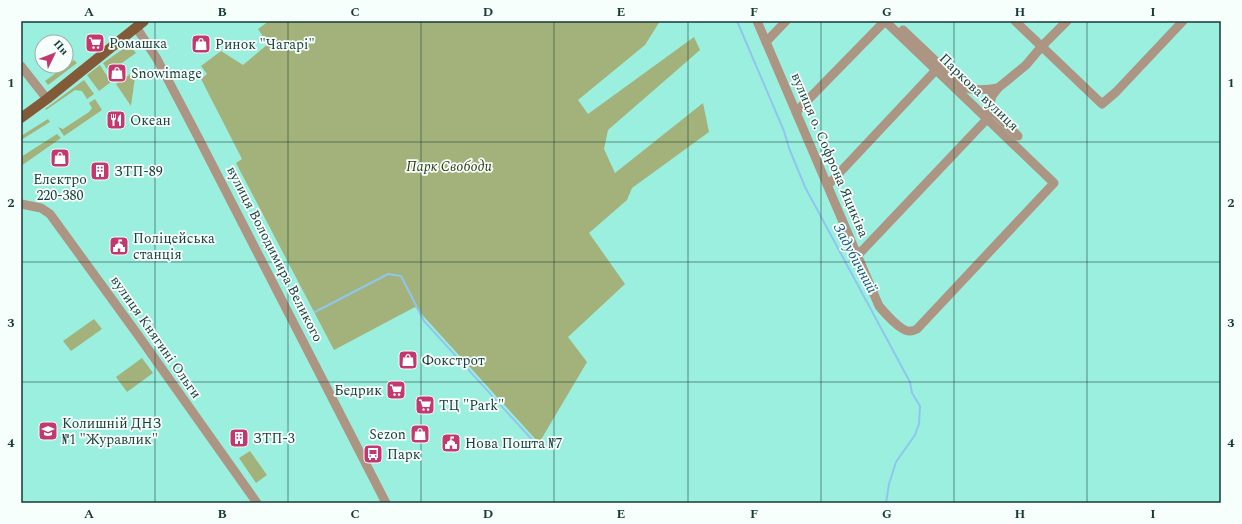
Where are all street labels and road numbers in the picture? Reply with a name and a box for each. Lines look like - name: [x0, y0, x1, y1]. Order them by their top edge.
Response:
- street label: Паркова вулиця: [934, 48, 1024, 136]
- street label: вулиця о. Софрона Яциківа: [786, 69, 874, 241]
- street label: вулиця Володимира Великого: [221, 162, 329, 346]
- street label: вулиця Княгині Ольги: [105, 271, 207, 403]

